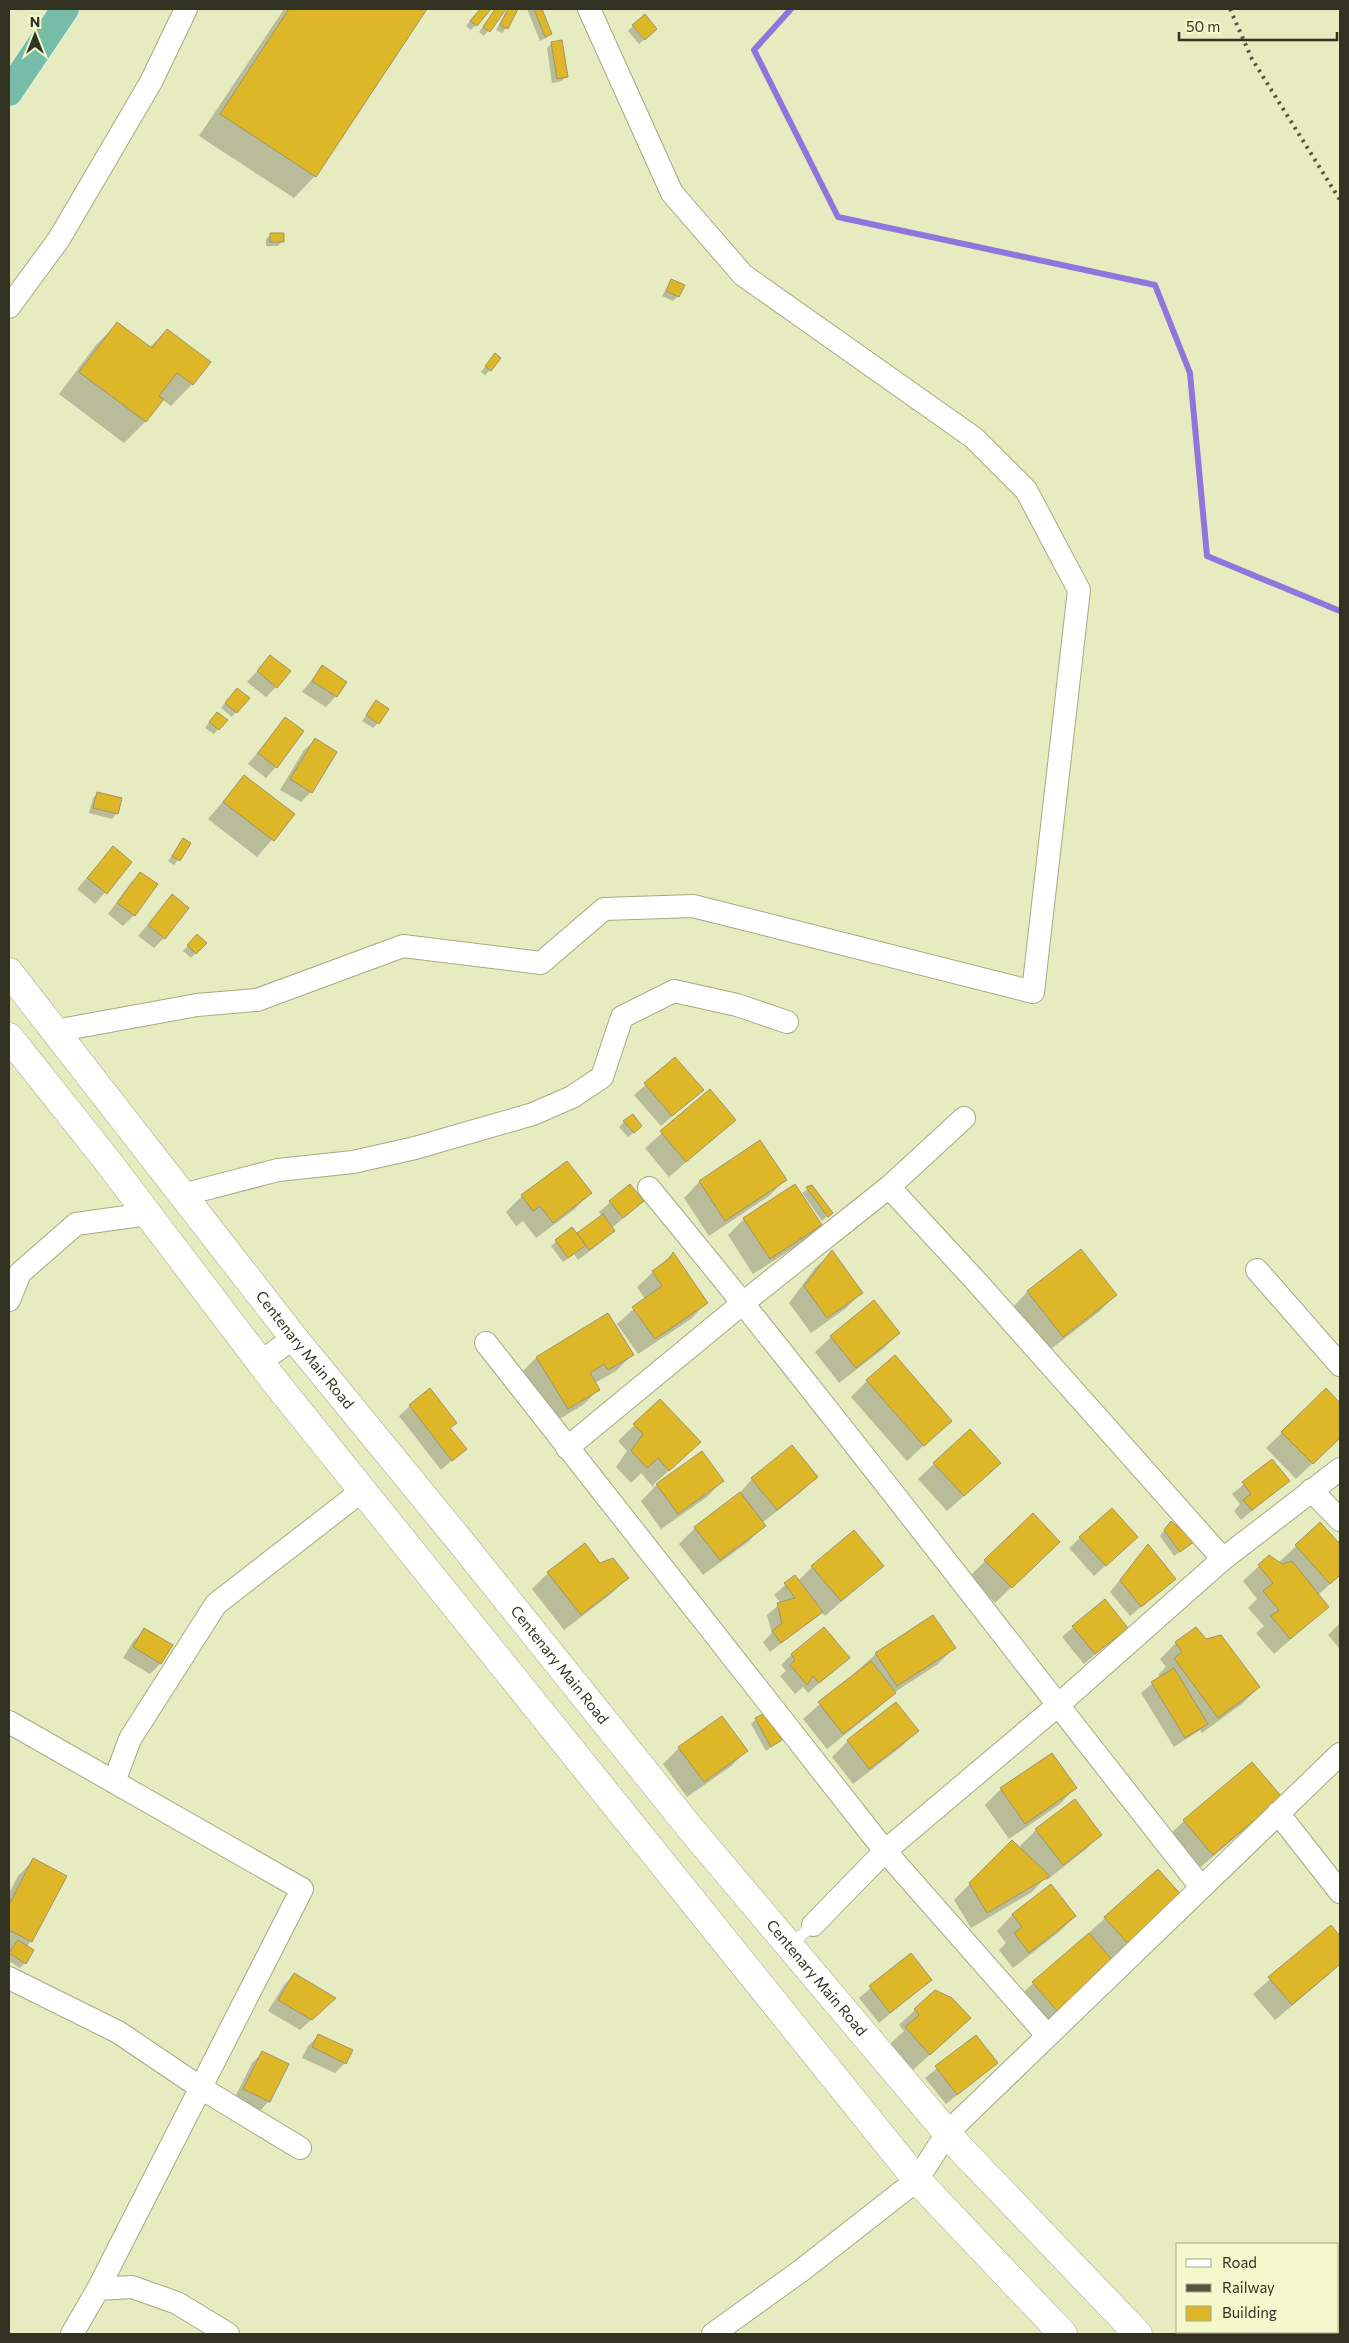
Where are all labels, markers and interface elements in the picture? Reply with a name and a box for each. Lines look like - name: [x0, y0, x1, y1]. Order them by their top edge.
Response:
- north arrow: [10, 10, 60, 60]
- scale bar: [1179, 10, 1336, 42]
- text: N: [30, 13, 40, 30]
- text: 50 m: [1186, 17, 1220, 35]
- street label: Centenary Main Road: [253, 1287, 358, 1412]
- street label: Centenary Main Road: [507, 1602, 613, 1727]
- street label: Centenary Main Road: [763, 1915, 871, 2039]
- legend: [1176, 2243, 1339, 2333]
- text: Road: [1222, 2253, 1257, 2271]
- text: Railway: [1222, 2278, 1275, 2296]
- text: Building: [1222, 2303, 1277, 2321]

